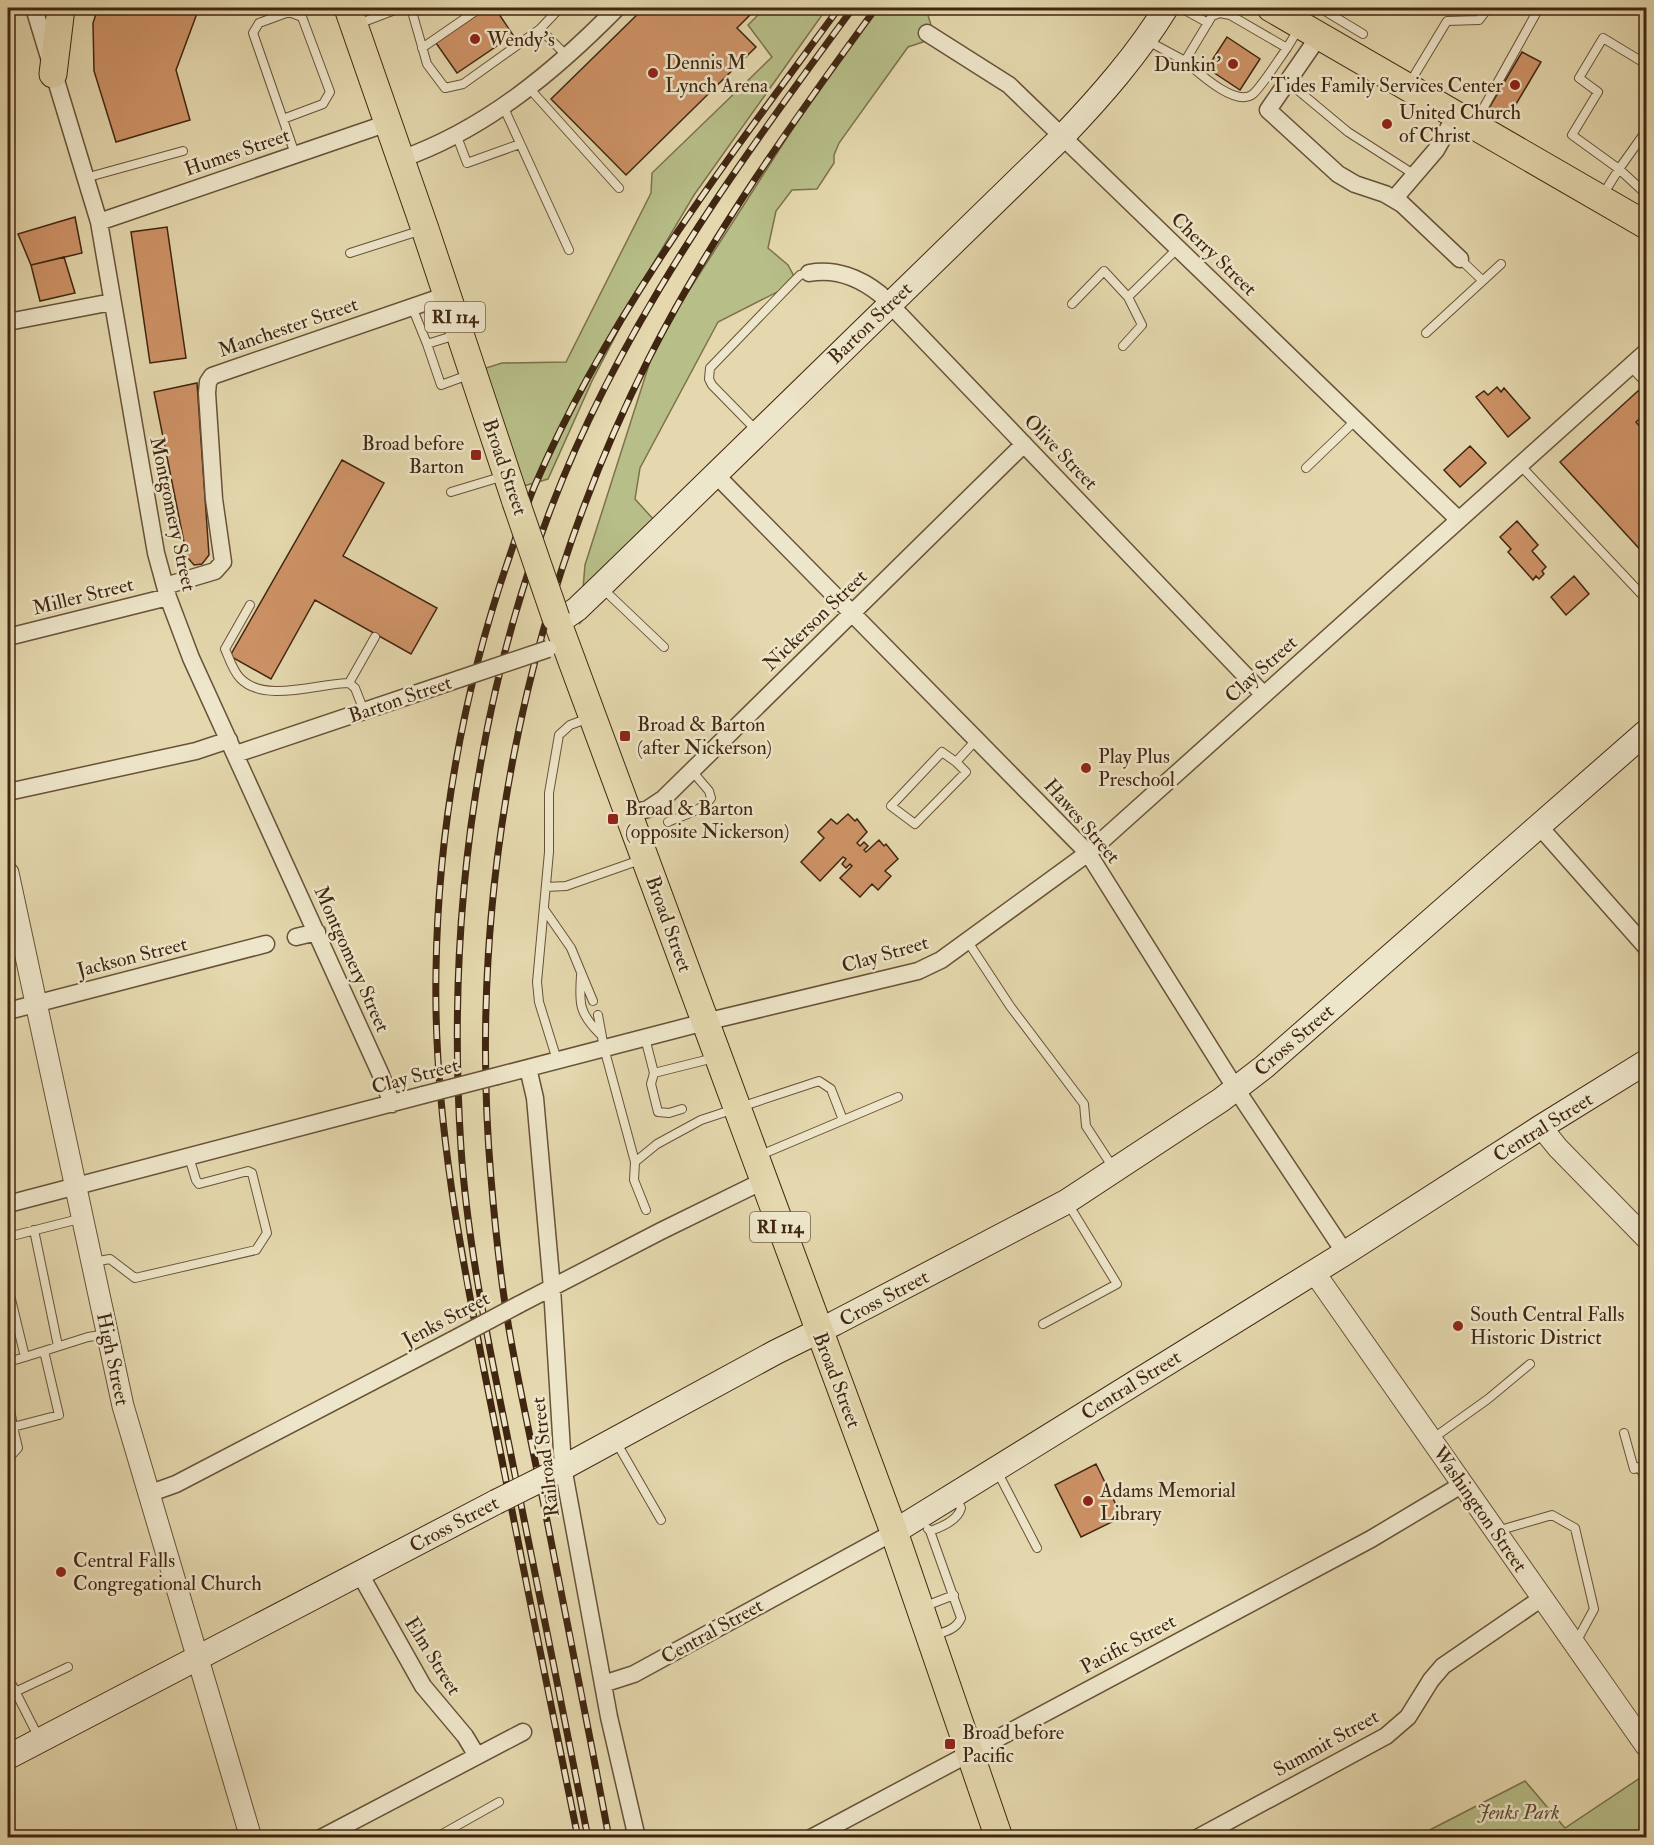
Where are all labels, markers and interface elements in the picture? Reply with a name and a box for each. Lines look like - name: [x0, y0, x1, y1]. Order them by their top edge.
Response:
- place label: Wendy's: [486, 27, 555, 52]
- marker: Wendy's: [468, 32, 482, 46]
- place label: Dennis M Lynch Arena: [665, 50, 769, 98]
- place label: Dunkin': [1154, 52, 1221, 77]
- marker: Dunkin': [1226, 57, 1240, 71]
- marker: Dennis M Lynch Arena: [646, 66, 660, 80]
- place label: Tides Family Services Center: [1271, 73, 1504, 98]
- marker: Tides Family Services Center: [1508, 78, 1522, 92]
- place label: United Church of Christ: [1399, 100, 1521, 148]
- marker: United Church of Christ: [1380, 117, 1394, 131]
- street label: Humes Street: [181, 122, 293, 182]
- street label: Cherry Street: [1166, 207, 1262, 301]
- street label: Barton Street: [823, 276, 918, 369]
- street label: Manchester Street: [215, 291, 362, 363]
- road number: RI 114: [425, 302, 485, 332]
- street label: Olive Street: [1019, 409, 1104, 495]
- street label: Broad Street: [477, 415, 533, 519]
- place label: Broad before Barton: [362, 431, 464, 479]
- street label: Montgomery Street: [144, 435, 202, 594]
- marker: Broad before Barton: [469, 448, 483, 462]
- street label: Nickerson Street: [758, 564, 873, 676]
- street label: Miller Street: [30, 571, 137, 621]
- street label: Clay Street: [1220, 630, 1303, 708]
- street label: Barton Street: [345, 670, 455, 728]
- place label: Broad & Barton (after Nickerson): [637, 712, 772, 760]
- marker: Broad & Barton (after Nickerson): [618, 729, 632, 743]
- place label: Play Plus Preschool: [1098, 744, 1175, 792]
- marker: Play Plus Preschool: [1079, 761, 1093, 775]
- street label: Hawes Street: [1038, 773, 1126, 869]
- place label: Broad & Barton (opposite Nickerson): [625, 796, 789, 845]
- marker: Broad & Barton (opposite Nickerson): [606, 812, 620, 826]
- street label: Broad Street: [640, 873, 698, 976]
- street label: Montgomery Street: [309, 882, 396, 1036]
- street label: Clay Street: [839, 930, 932, 978]
- street label: Jackson Street: [73, 931, 190, 983]
- street label: Cross Street: [1249, 998, 1339, 1081]
- street label: Clay Street: [369, 1052, 462, 1100]
- street label: Central Street: [1489, 1086, 1598, 1168]
- road number: RI 114: [750, 1212, 810, 1242]
- street label: Cross Street: [835, 1264, 933, 1332]
- street label: Jenks Street: [397, 1285, 494, 1353]
- place label: South Central Falls Historic District: [1470, 1302, 1624, 1350]
- street label: High Street: [91, 1310, 135, 1408]
- marker: South Central Falls Historic District: [1451, 1319, 1465, 1333]
- street label: Broad Street: [807, 1329, 867, 1432]
- street label: Central Street: [1077, 1344, 1186, 1426]
- street label: Railroad Street: [525, 1395, 565, 1518]
- street label: Washington Street: [1427, 1440, 1533, 1577]
- place label: Adams Memorial Library: [1099, 1478, 1236, 1526]
- street label: Cross Street: [405, 1490, 503, 1558]
- marker: Adams Memorial Library: [1081, 1494, 1095, 1508]
- place label: Central Falls Congregational Church: [73, 1548, 262, 1596]
- marker: Central Falls Congregational Church: [54, 1565, 68, 1579]
- street label: Central Street: [657, 1592, 768, 1669]
- street label: Pacific Street: [1076, 1608, 1180, 1680]
- street label: Elm Street: [399, 1612, 467, 1700]
- street label: Summit Street: [1269, 1704, 1383, 1782]
- place label: Broad before Pacific: [962, 1720, 1064, 1768]
- marker: Broad before Pacific: [943, 1737, 957, 1751]
- park label: Jenks Park: [1476, 1800, 1560, 1825]

